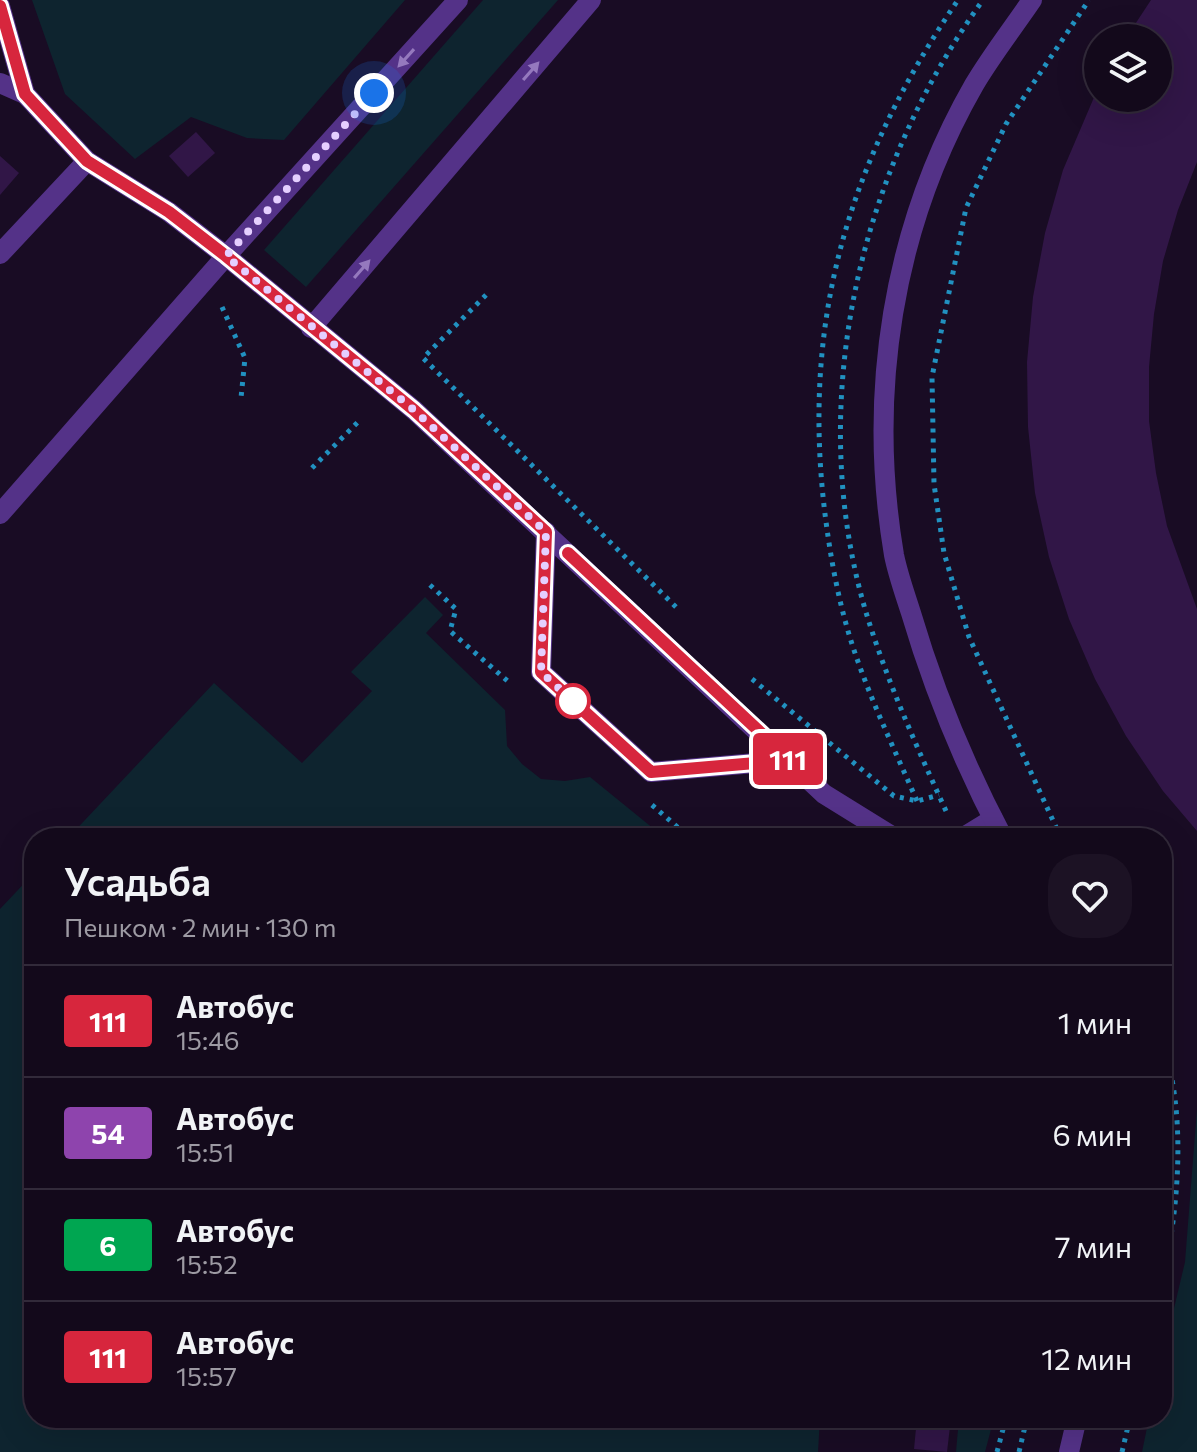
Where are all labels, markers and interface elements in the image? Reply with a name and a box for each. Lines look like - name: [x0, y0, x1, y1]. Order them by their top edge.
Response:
- map controls: [1084, 24, 1172, 112]
- button: layers: [1084, 24, 1172, 112]
- one-way arrow: [397, 48, 415, 67]
- one-way arrow: [522, 61, 539, 81]
- your location: [354, 73, 394, 113]
- one-way arrow: [353, 259, 370, 279]
- unlabelled marker: [556, 684, 590, 718]
- line badge: 111: [742, 733, 834, 785]
- text: 111: [769, 742, 807, 776]
- button: heart: [1048, 854, 1132, 938]
- text: Усадьба: [64, 857, 211, 904]
- text: Пешком · 2 мин · 130 m: [64, 911, 336, 942]
- text: Автобус: [176, 987, 294, 1024]
- text: 1 мин: [1058, 1003, 1132, 1040]
- text: 111: [89, 1004, 127, 1038]
- text: 15:46: [176, 1024, 240, 1055]
- text: Автобус: [176, 1099, 294, 1136]
- text: 6 мин: [1052, 1115, 1132, 1152]
- text: 54: [91, 1116, 125, 1150]
- text: 15:51: [176, 1136, 234, 1167]
- text: Автобус: [176, 1211, 294, 1248]
- text: 7 мин: [1055, 1227, 1132, 1264]
- text: 6: [99, 1228, 117, 1262]
- text: 15:52: [176, 1248, 238, 1279]
- text: Автобус: [176, 1323, 294, 1360]
- text: 12 мин: [1041, 1339, 1132, 1376]
- text: 111: [89, 1340, 127, 1374]
- text: 15:57: [176, 1360, 237, 1391]

